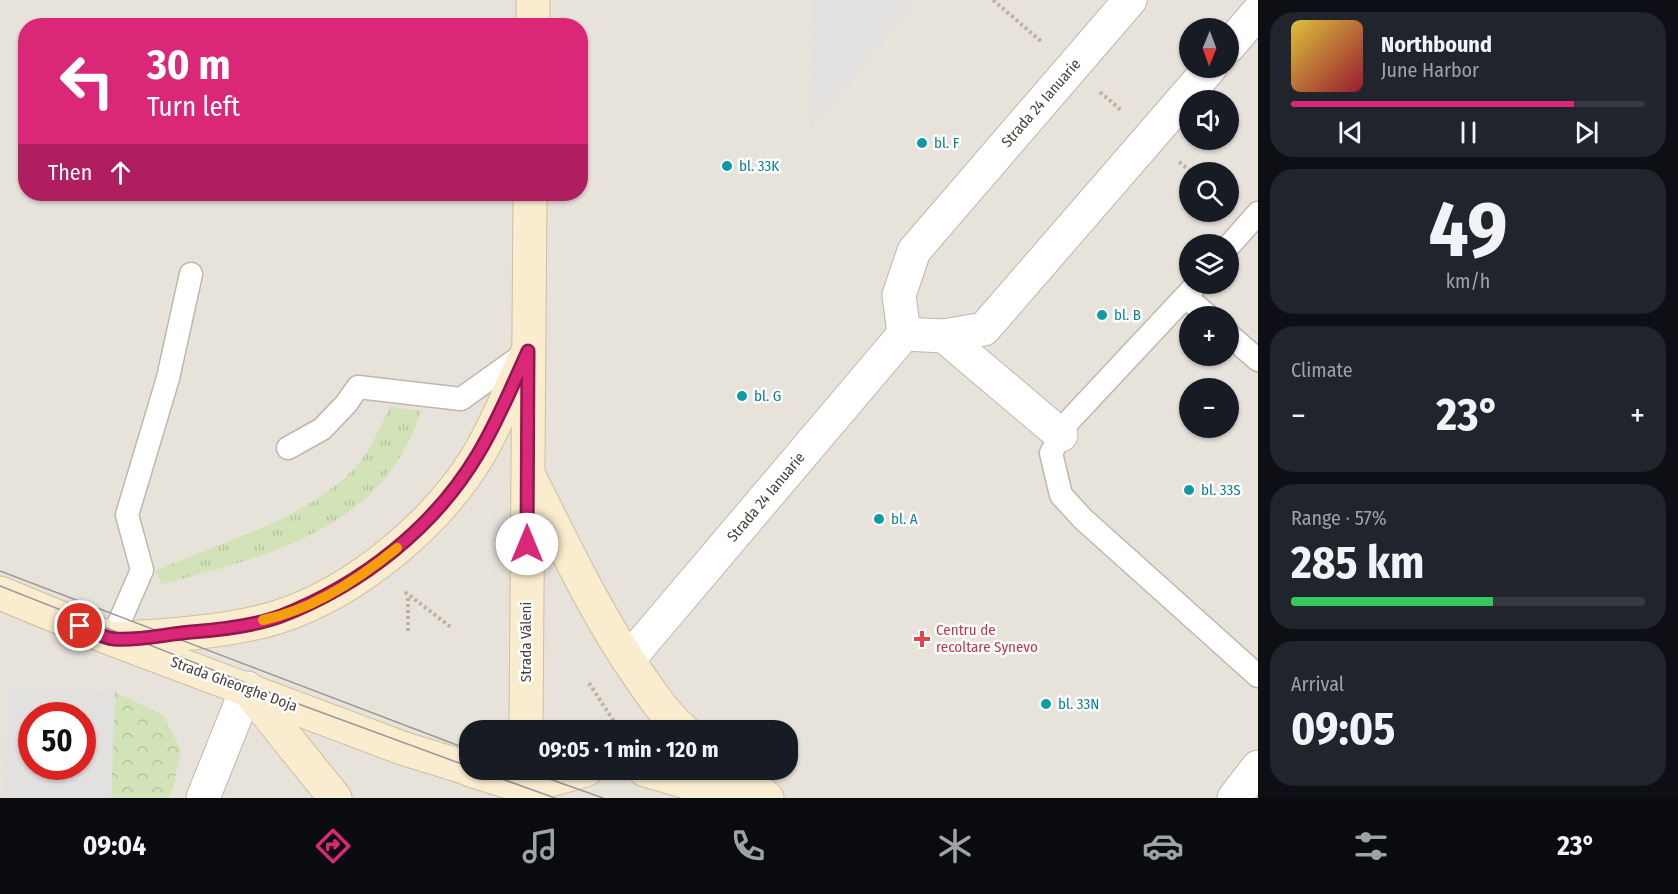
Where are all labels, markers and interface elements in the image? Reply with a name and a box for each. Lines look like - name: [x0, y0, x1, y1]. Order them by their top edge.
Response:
- north arrow: [1179, 18, 1239, 78]
- map controls: [1179, 18, 1239, 438]
- text: Northbound: [1381, 31, 1492, 58]
- text: 30 m: [147, 40, 231, 90]
- icon: left: [48, 42, 126, 120]
- street label: Strada 24 Ianuarie: [998, 55, 1084, 151]
- text: June Harbor: [1381, 58, 1479, 82]
- button: sound: [1179, 90, 1239, 150]
- text: Turn left: [147, 91, 240, 123]
- icon: previous: [1334, 116, 1367, 149]
- icon: pause: [1452, 116, 1485, 149]
- icon: next: [1570, 116, 1603, 149]
- place label: bl. F: [934, 134, 960, 152]
- marker: bl. F: [915, 136, 929, 150]
- icon: ahead: [104, 156, 137, 189]
- place label: bl. 33K: [739, 157, 779, 175]
- text: Then: [48, 159, 92, 186]
- marker: bl. 33K: [720, 159, 734, 173]
- button: search: [1179, 162, 1239, 222]
- text: 49: [1428, 183, 1508, 277]
- button: layers: [1179, 234, 1239, 294]
- text: km/h: [1446, 269, 1490, 293]
- place label: bl. B: [1114, 306, 1141, 324]
- button: +: [1179, 306, 1239, 366]
- marker: bl. B: [1095, 308, 1109, 322]
- text: Climate: [1291, 358, 1353, 382]
- button: −: [1179, 378, 1239, 438]
- place label: bl. G: [754, 387, 781, 405]
- text: 23°: [1436, 388, 1500, 442]
- marker: bl. G: [735, 389, 749, 403]
- text: −: [1291, 396, 1306, 436]
- text: +: [1630, 396, 1645, 436]
- street label: Strada 24 Ianuarie: [723, 449, 809, 545]
- place label: bl. 33S: [1201, 481, 1241, 499]
- marker: bl. 33S: [1182, 483, 1196, 497]
- text: Range · 57%: [1291, 506, 1387, 530]
- place label: bl. A: [891, 510, 918, 528]
- position arrow: [495, 512, 559, 576]
- marker: bl. A: [872, 512, 886, 526]
- text: 285 km: [1291, 536, 1424, 590]
- pin: [54, 600, 105, 651]
- street label: Strada Văleni: [517, 602, 535, 682]
- icon: arrive: [63, 609, 96, 642]
- place label: Centru de recoltare Synevo: [936, 621, 1038, 656]
- marker: Centru de recoltare Synevo: [913, 630, 931, 648]
- street label: Strada Gheorghe Doja: [168, 653, 300, 715]
- text: Arrival: [1291, 672, 1344, 696]
- place label: bl. 33N: [1058, 695, 1099, 713]
- marker: bl. 33N: [1039, 697, 1053, 711]
- speed limit sign: 50: [18, 702, 96, 780]
- text: 09:05: [1291, 702, 1395, 756]
- text: 09:05 · 1 min · 120 m: [538, 736, 719, 763]
- icon: directions: [312, 825, 354, 867]
- icon: music: [519, 825, 561, 867]
- icon: phone: [727, 825, 769, 867]
- icon: climate: [934, 825, 976, 867]
- icon: car: [1142, 825, 1184, 867]
- icon: filters: [1350, 825, 1392, 867]
- text: 09:04: [83, 830, 146, 862]
- text: 23°: [1557, 830, 1595, 862]

